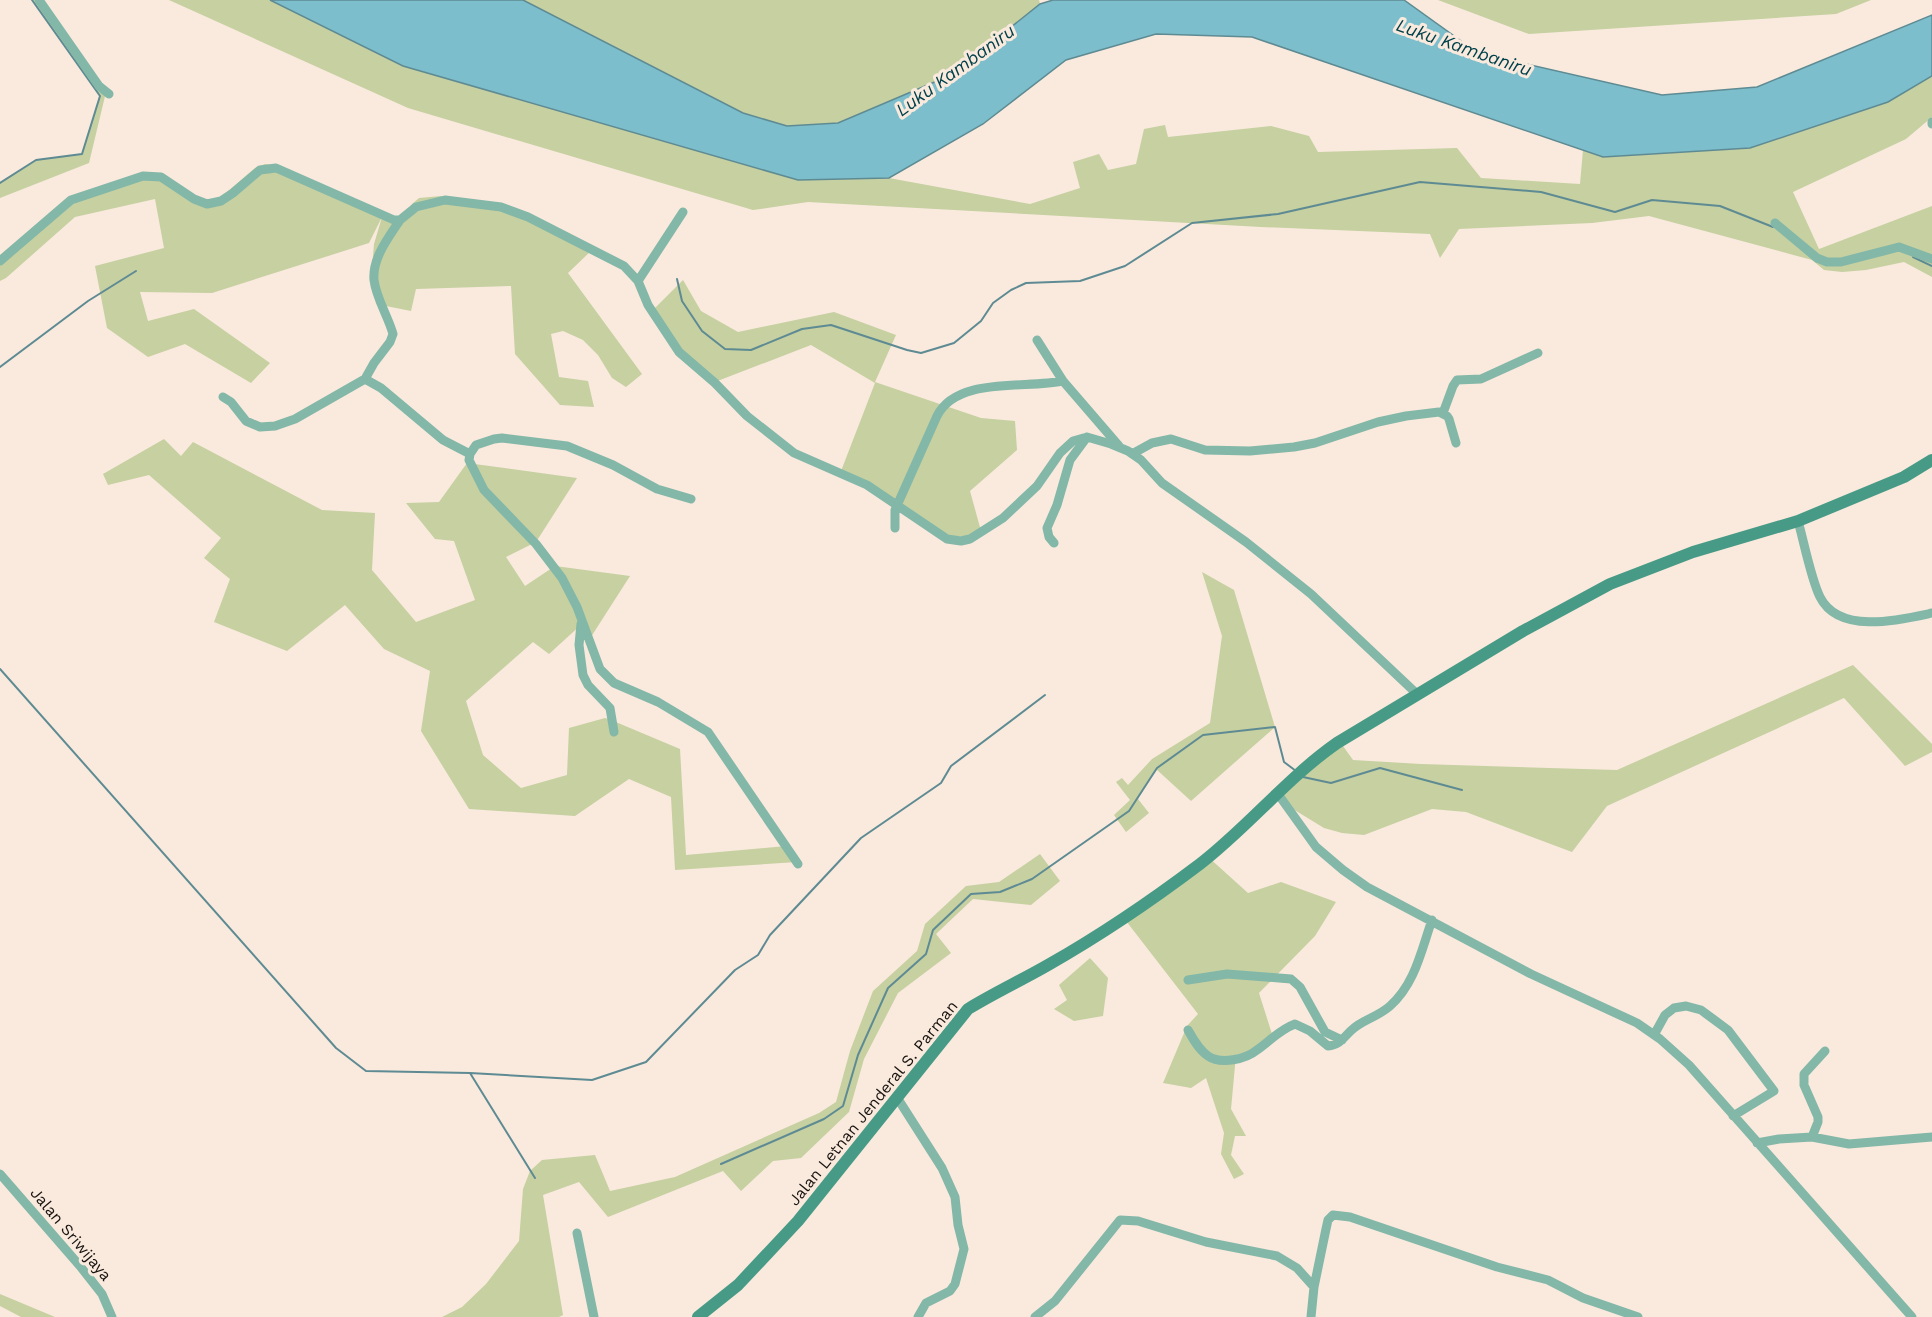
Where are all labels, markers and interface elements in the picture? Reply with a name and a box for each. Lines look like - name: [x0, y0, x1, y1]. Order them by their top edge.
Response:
- water label: Luku Kambaniru: [1394, 14, 1535, 80]
- water label: Luku Kambaniru: [892, 20, 1019, 120]
- street label: Jalan Letnan Jenderal S. Parman: [784, 997, 962, 1209]
- street label: Jalan Sriwijaya: [27, 1184, 115, 1284]

